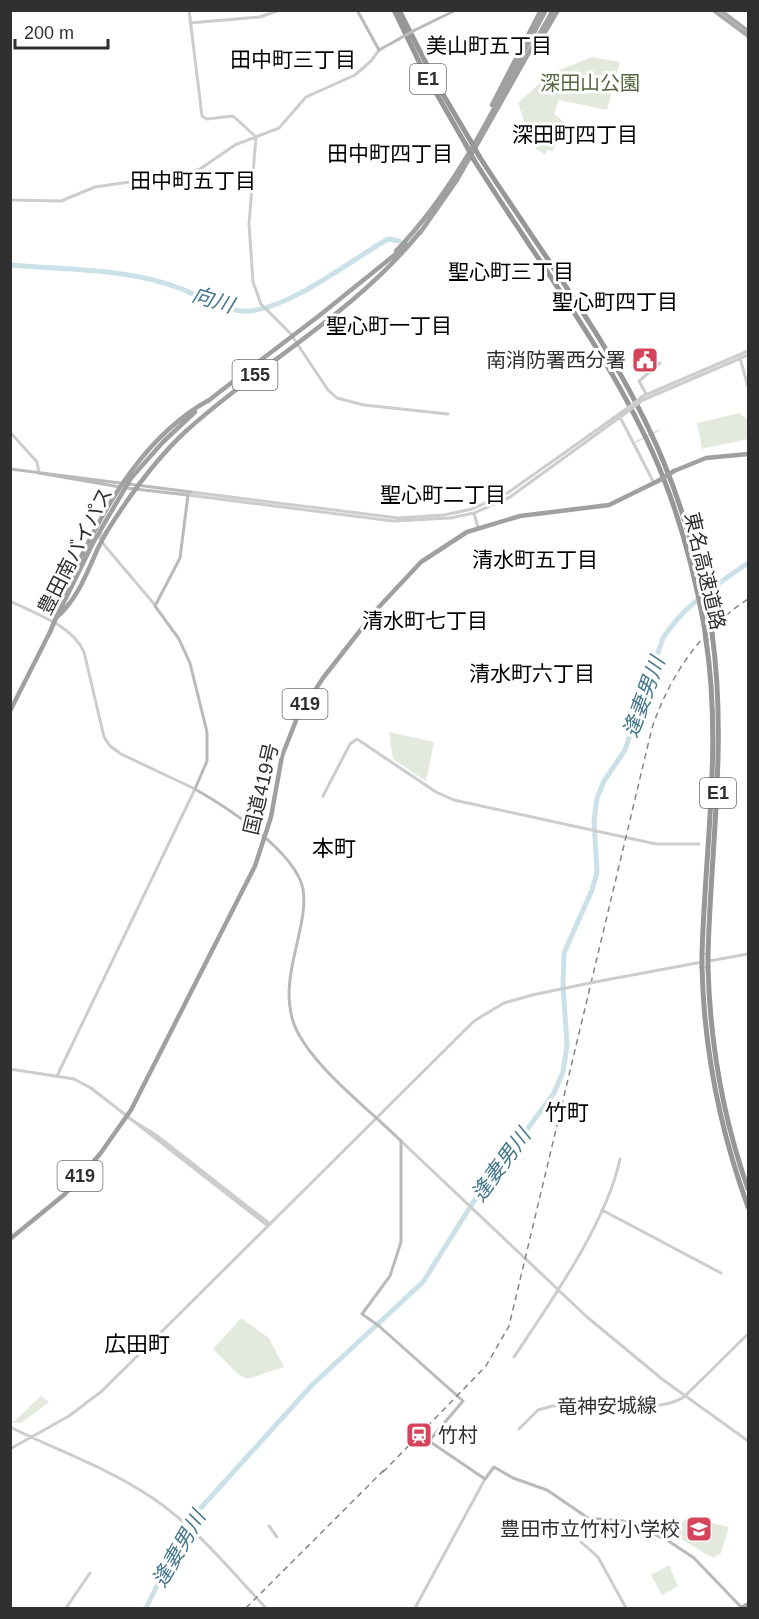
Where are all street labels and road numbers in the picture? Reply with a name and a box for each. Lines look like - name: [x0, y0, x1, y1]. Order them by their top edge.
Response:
- road number: E1: [410, 64, 446, 94]
- road number: 155: [232, 360, 278, 390]
- street label: 豊田南バイパス: [34, 484, 116, 618]
- street label: 東名高速道路: [681, 510, 729, 632]
- road number: 419: [282, 689, 328, 719]
- street label: 国道419号: [240, 741, 282, 837]
- road number: E1: [700, 778, 736, 808]
- road number: 419: [58, 1161, 103, 1191]
- street label: 竜神安城線: [557, 1394, 657, 1418]

